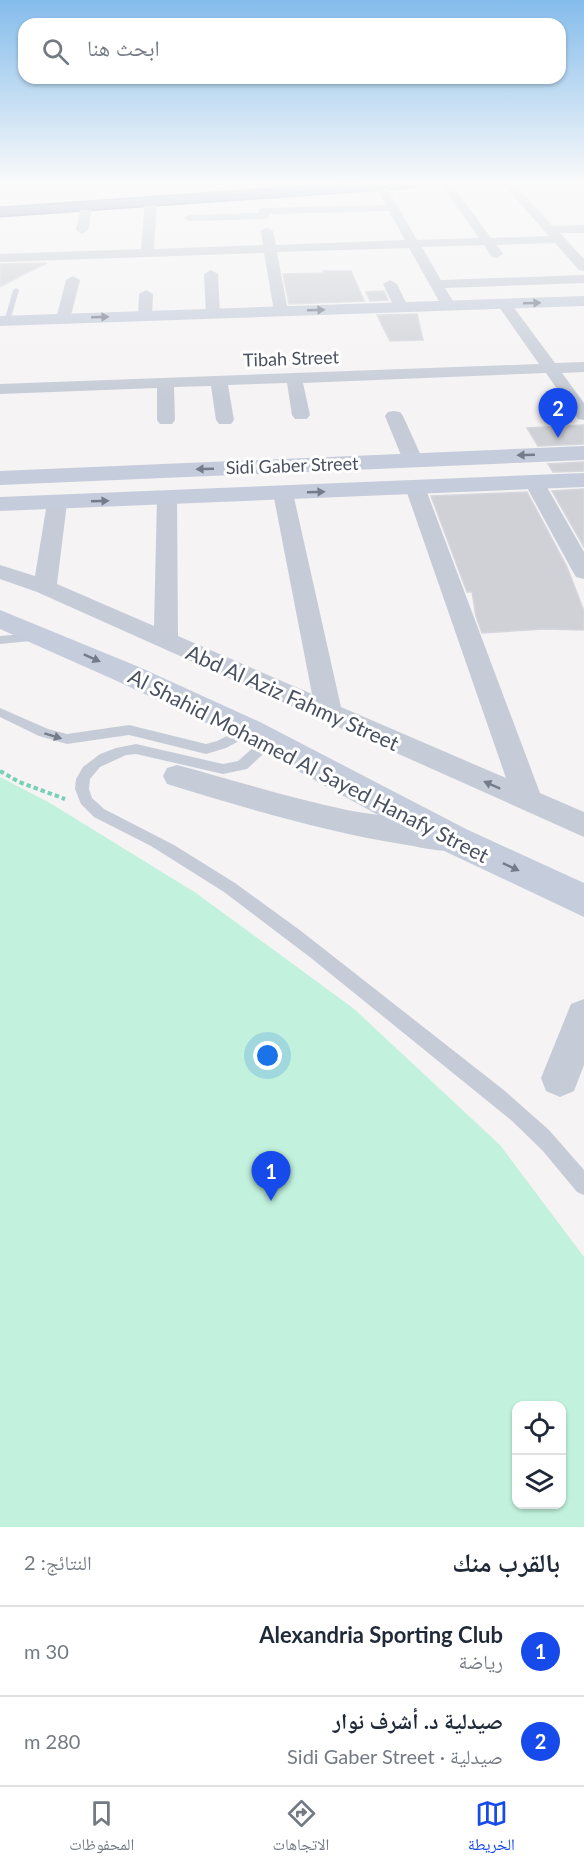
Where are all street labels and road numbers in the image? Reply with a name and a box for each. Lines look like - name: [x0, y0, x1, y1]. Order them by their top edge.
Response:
- street label: Tibah Street: [243, 345, 340, 371]
- street label: Sidi Gaber Street: [225, 452, 359, 478]
- street label: Abd Al Aziz Fahmy Street: [183, 639, 404, 755]
- street label: Al Shahid Mohamed Al Sayed Hanafy Street: [125, 663, 494, 867]

